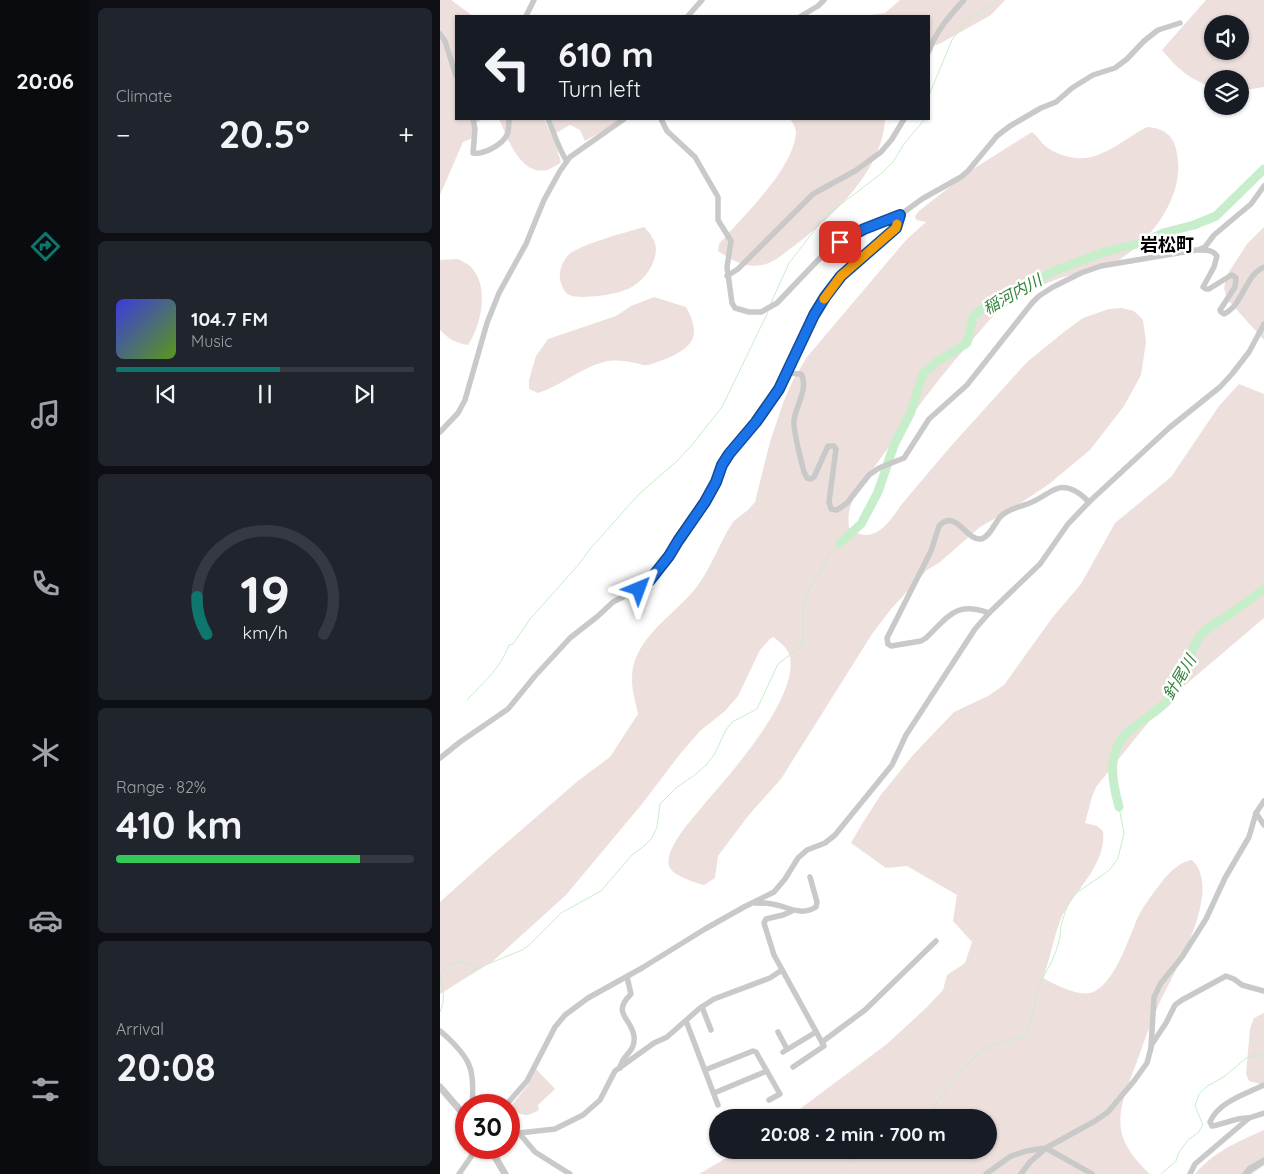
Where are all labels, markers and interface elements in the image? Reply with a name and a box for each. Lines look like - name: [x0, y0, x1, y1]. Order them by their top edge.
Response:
- map controls: [1204, 15, 1249, 115]
- button: sound: [1204, 15, 1249, 60]
- text: 610 m: [558, 32, 654, 76]
- icon: left: [475, 35, 540, 100]
- text: 20:06: [16, 67, 74, 95]
- button: layers: [1204, 70, 1249, 115]
- text: Turn left: [558, 75, 641, 103]
- text: Climate: [116, 86, 172, 106]
- text: 20.5°: [219, 110, 310, 158]
- text: −: [116, 117, 131, 152]
- text: +: [398, 117, 414, 152]
- pin: [819, 221, 861, 263]
- icon: arrive: [826, 228, 854, 256]
- icon: directions: [28, 229, 63, 264]
- district label: 岩松町: [1140, 233, 1194, 256]
- water label: 稲河内川: [979, 269, 1047, 318]
- text: 104.7 FM: [191, 307, 268, 331]
- text: Music: [191, 331, 233, 351]
- icon: previous: [152, 380, 180, 408]
- icon: pause: [251, 380, 279, 408]
- icon: next: [350, 380, 378, 408]
- icon: music: [28, 397, 63, 432]
- text: 19: [240, 561, 290, 626]
- position arrow: [612, 562, 664, 614]
- icon: phone: [28, 566, 63, 601]
- text: km/h: [242, 621, 288, 643]
- water label: 針尾川: [1158, 650, 1201, 703]
- icon: climate: [28, 735, 63, 770]
- text: Range · 82%: [116, 777, 206, 797]
- text: 410 km: [116, 801, 243, 849]
- icon: car: [28, 903, 63, 938]
- text: Arrival: [116, 1019, 164, 1039]
- text: 20:08: [116, 1043, 215, 1091]
- icon: filters: [28, 1072, 63, 1107]
- speed limit sign: 30: [455, 1094, 520, 1159]
- text: 20:08 · 2 min · 700 m: [760, 1122, 946, 1146]

